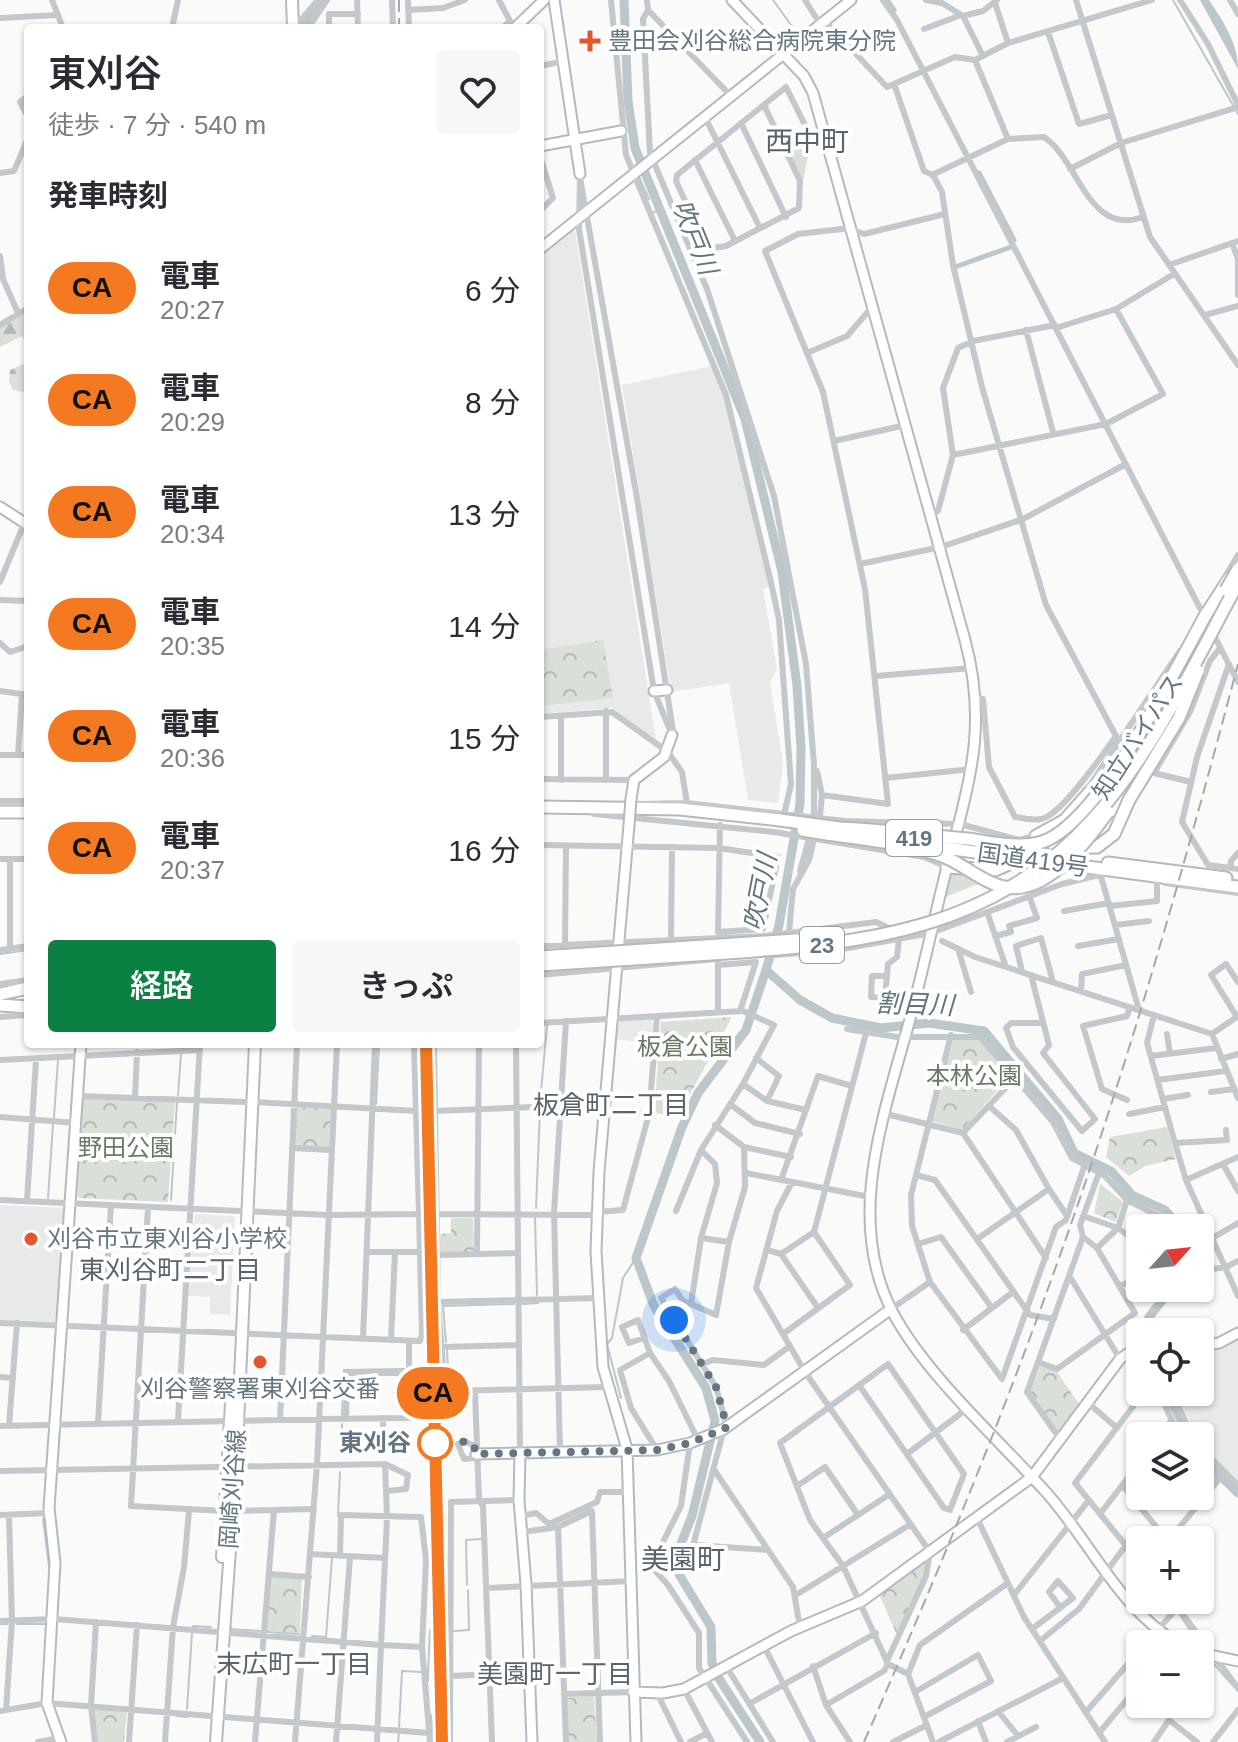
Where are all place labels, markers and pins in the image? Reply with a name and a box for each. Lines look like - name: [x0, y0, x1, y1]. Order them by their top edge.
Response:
- place label: 豊田会刈谷総合病院東分院: [608, 27, 896, 54]
- marker: 豊田会刈谷総合病院東分院: [579, 30, 601, 52]
- place label: 刈谷市立東刈谷小学校: [47, 1225, 287, 1252]
- marker: 刈谷市立東刈谷小学校: [22, 1230, 40, 1248]
- marker: 刈谷警察署東刈谷交番: [251, 1353, 269, 1371]
- place label: 刈谷警察署東刈谷交番: [140, 1375, 380, 1402]
- marker: 東刈谷: [418, 1426, 452, 1460]
- place label: 東刈谷: [339, 1429, 411, 1456]

